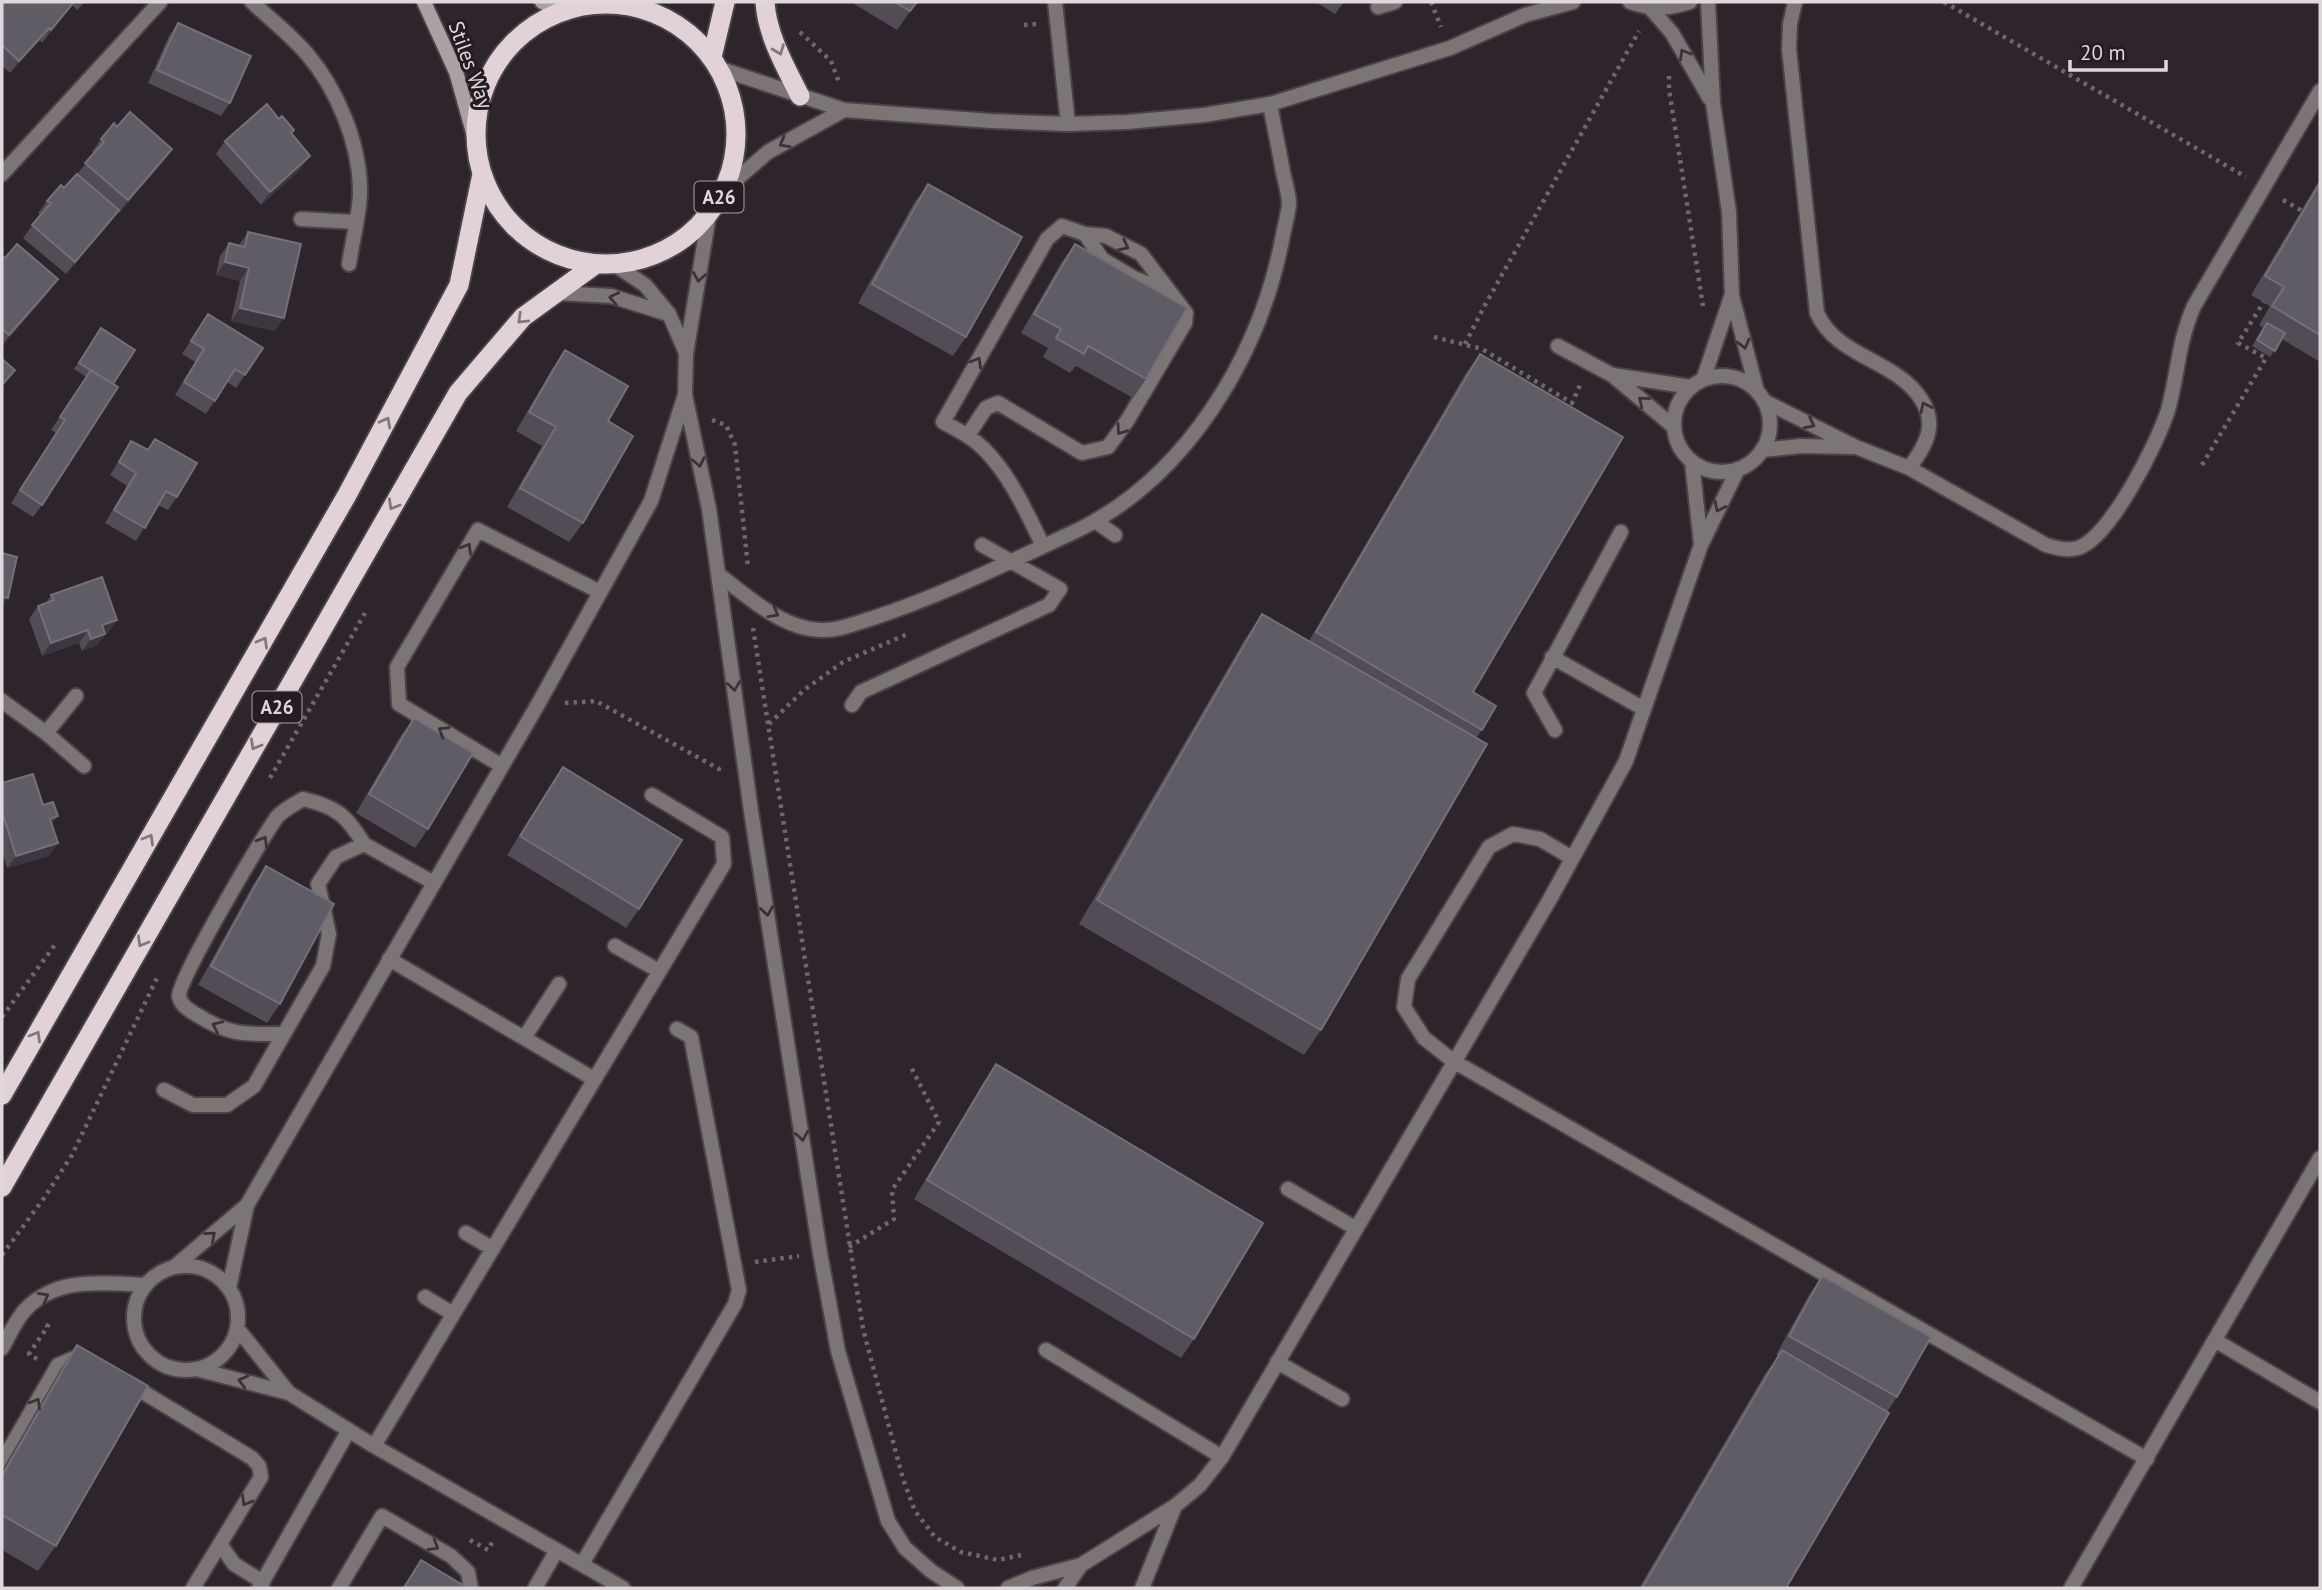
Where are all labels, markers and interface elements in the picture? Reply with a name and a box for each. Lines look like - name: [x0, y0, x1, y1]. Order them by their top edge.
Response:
- street label: Stiles Way: [443, 17, 499, 113]
- scale bar: [2070, 28, 2166, 72]
- text: 20 m: [2080, 39, 2126, 66]
- one-way arrow: [770, 43, 784, 55]
- one-way arrow: [1679, 49, 1692, 62]
- one-way arrow: [779, 135, 791, 148]
- road number: A26: [694, 182, 744, 212]
- one-way arrow: [1117, 237, 1129, 251]
- one-way arrow: [692, 271, 707, 283]
- one-way arrow: [608, 292, 620, 307]
- one-way arrow: [517, 311, 530, 324]
- one-way arrow: [1736, 338, 1750, 350]
- one-way arrow: [969, 357, 982, 370]
- one-way arrow: [1638, 397, 1651, 409]
- one-way arrow: [1919, 402, 1933, 414]
- one-way arrow: [1803, 416, 1815, 430]
- one-way arrow: [378, 417, 391, 429]
- one-way arrow: [1116, 422, 1129, 435]
- one-way arrow: [691, 456, 706, 468]
- one-way arrow: [388, 498, 401, 510]
- one-way arrow: [1714, 500, 1728, 512]
- one-way arrow: [459, 543, 472, 556]
- one-way arrow: [767, 605, 779, 618]
- one-way arrow: [254, 636, 267, 649]
- one-way arrow: [726, 680, 741, 692]
- road number: A26: [252, 692, 302, 722]
- one-way arrow: [438, 726, 451, 739]
- one-way arrow: [250, 737, 263, 750]
- one-way arrow: [141, 833, 154, 846]
- one-way arrow: [255, 836, 268, 849]
- one-way arrow: [759, 906, 774, 917]
- one-way arrow: [137, 935, 150, 947]
- one-way arrow: [212, 1020, 224, 1034]
- one-way arrow: [27, 1031, 40, 1044]
- one-way arrow: [794, 1130, 809, 1142]
- one-way arrow: [202, 1232, 215, 1244]
- one-way arrow: [36, 1291, 49, 1305]
- one-way arrow: [237, 1375, 249, 1389]
- one-way arrow: [28, 1398, 41, 1410]
- one-way arrow: [241, 1494, 254, 1507]
- one-way arrow: [426, 1538, 439, 1551]

